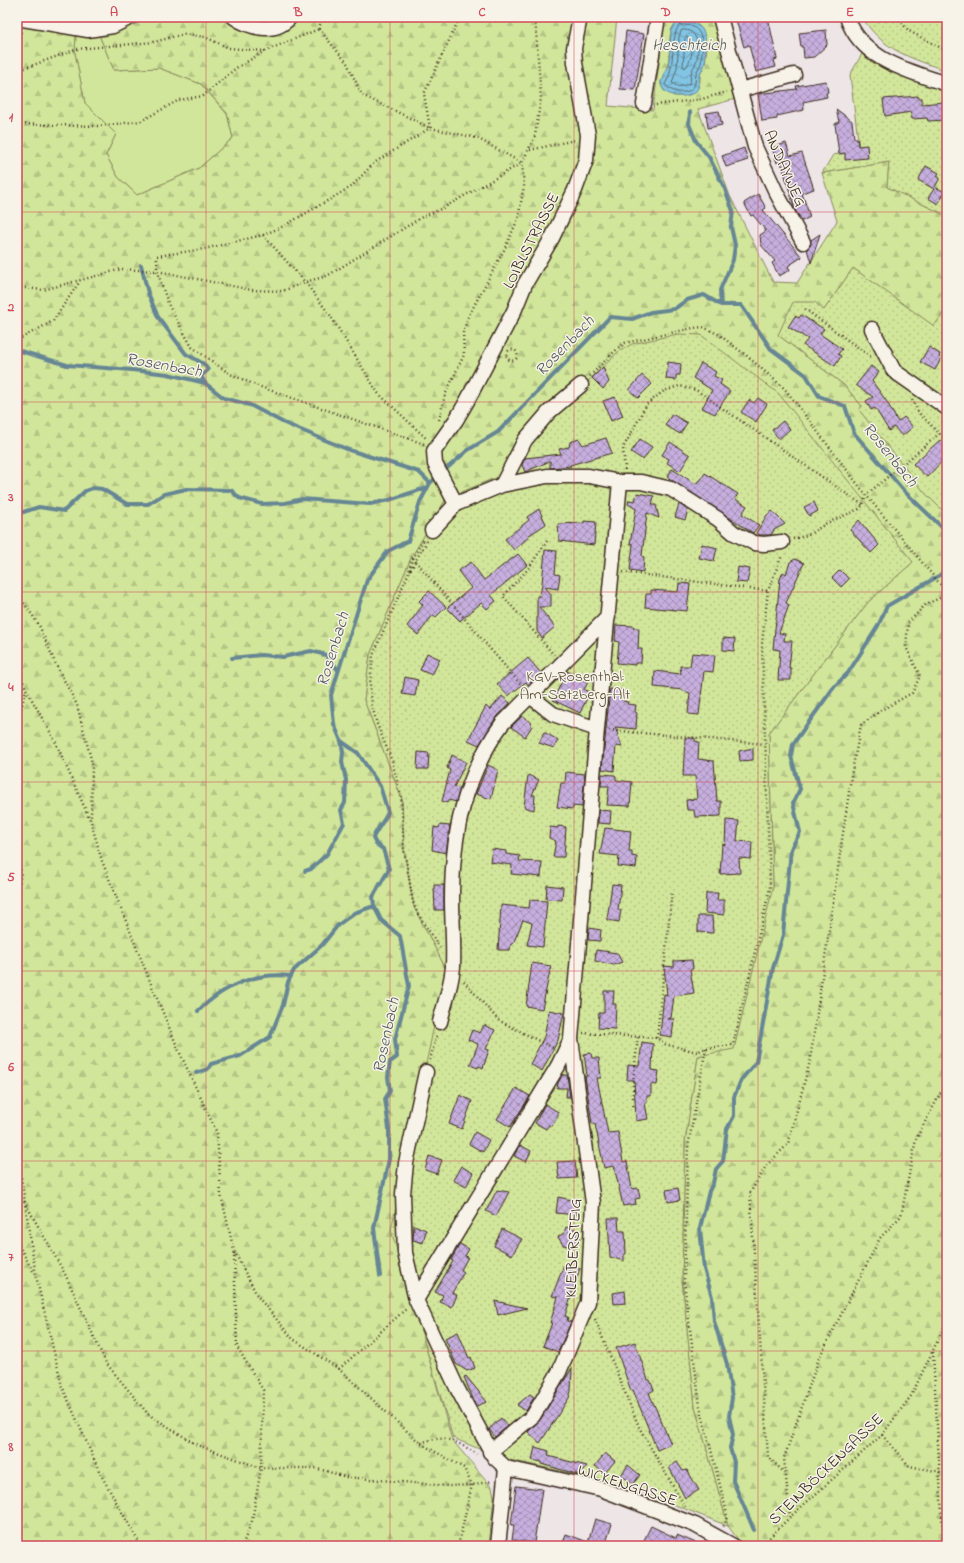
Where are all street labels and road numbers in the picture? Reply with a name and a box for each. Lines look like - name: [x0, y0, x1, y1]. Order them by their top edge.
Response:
- street label: ANDAYWEG: [757, 127, 812, 211]
- street label: LOIBLSTRASSE: [497, 189, 566, 293]
- street label: KLEIBERSTEIG: [559, 1198, 589, 1298]
- street label: STEINBÖCKENGASSE: [763, 1408, 889, 1531]
- street label: WICKENGASSE: [575, 1459, 680, 1513]

